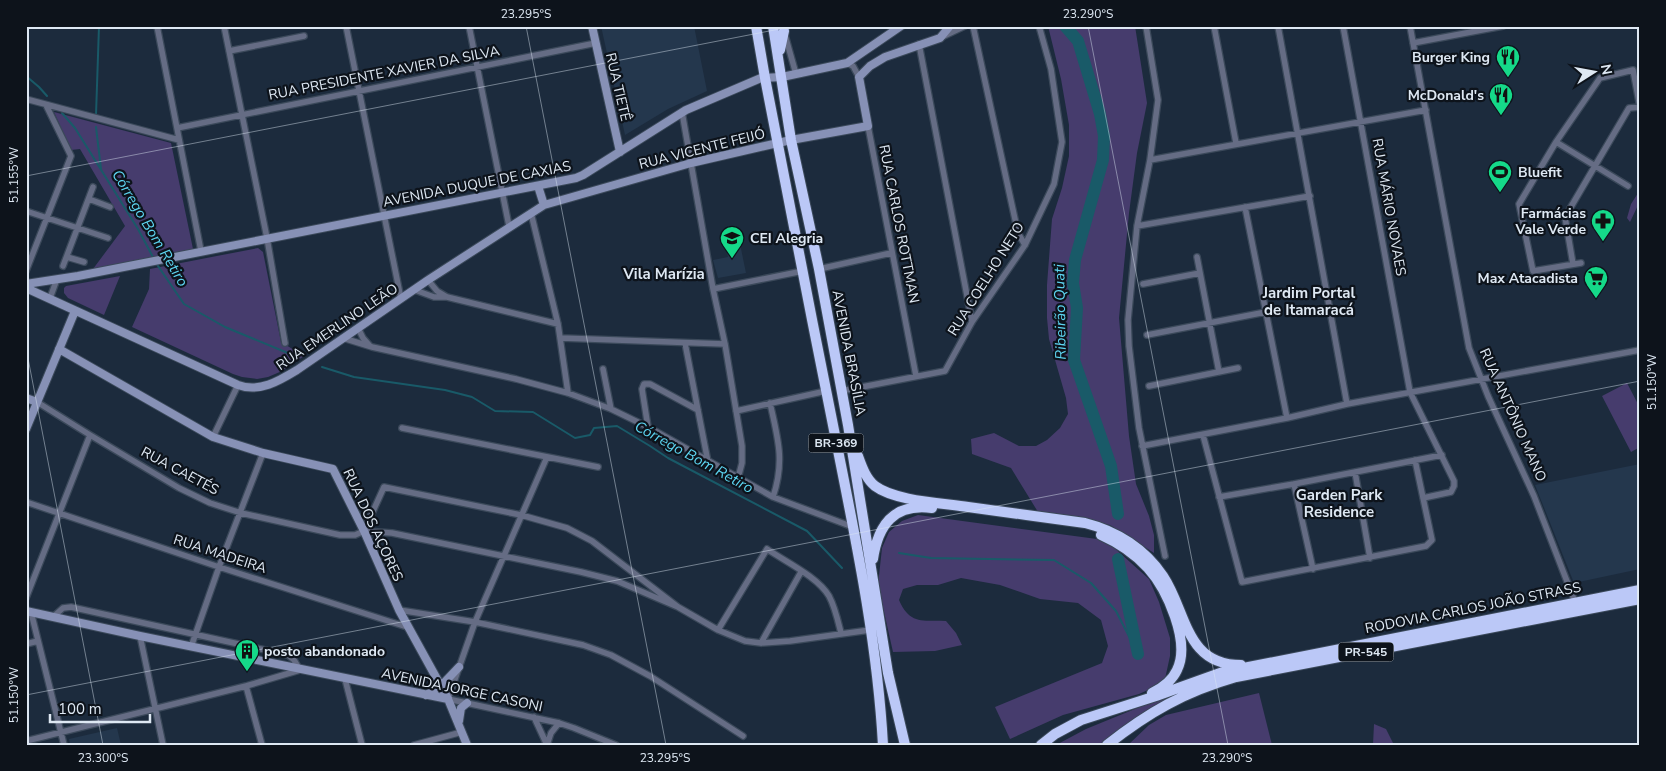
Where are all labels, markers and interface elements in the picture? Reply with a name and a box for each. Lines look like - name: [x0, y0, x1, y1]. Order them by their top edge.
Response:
- text: 23.295°S: [501, 6, 551, 22]
- text: 23.290°S: [1063, 6, 1113, 22]
- street label: RUA PRESIDENTE XAVIER DA SILVA: [267, 41, 501, 105]
- restaurant icon: Burger King: [1495, 44, 1521, 78]
- place label: Burger King: [1412, 48, 1490, 67]
- north arrow: [1568, 48, 1618, 98]
- street label: RUA TIETÊ: [601, 51, 635, 123]
- text: N: [1596, 63, 1617, 77]
- restaurant icon: McDonald's: [1488, 82, 1514, 116]
- place label: McDonald's: [1408, 86, 1484, 105]
- street label: RUA VICENTE FEIJÓ: [637, 124, 767, 174]
- street label: RUA MÁRIO NOVAES: [1368, 137, 1411, 278]
- street label: RUA CARLOS ROTTMAN: [874, 143, 924, 305]
- text: 51.155°W: [6, 147, 22, 203]
- street label: AVENIDA DUQUE DE CAXIAS: [381, 156, 573, 212]
- sports icon: Bluefit: [1487, 159, 1513, 193]
- place label: Bluefit: [1518, 163, 1562, 182]
- water label: Córrego Bom Retiro: [107, 166, 193, 290]
- place label: Farmácias Vale Verde: [1514, 204, 1586, 239]
- pharmacy icon: Farmácias Vale Verde: [1590, 208, 1616, 242]
- street label: RUA COELHO NETO: [943, 219, 1029, 339]
- school or university icon: CEI Alegria: [719, 225, 745, 259]
- place label: CEI Alegria: [750, 229, 823, 248]
- water label: Ribeirão Quati: [1049, 263, 1071, 360]
- district label: Vila Marízia: [622, 264, 705, 284]
- supermarket icon: Max Atacadista: [1583, 265, 1609, 299]
- place label: Max Atacadista: [1478, 269, 1578, 288]
- street label: RUA EMERLINO LEÃO: [272, 279, 402, 375]
- district label: Jardim Portal de Itamaracá: [1262, 283, 1355, 320]
- street label: AVENIDA BRASÍLIA: [828, 289, 870, 417]
- street label: RUA ANTÔNIO MANO: [1475, 345, 1551, 485]
- text: 51.150°W: [1644, 354, 1660, 410]
- water label: Córrego Bom Retiro: [631, 416, 757, 498]
- road number: BR-369: [808, 433, 864, 452]
- street label: RUA CAETÉS: [138, 442, 223, 500]
- street label: RUA DOS AÇORES: [338, 465, 408, 585]
- district label: Garden Park Residence: [1296, 485, 1383, 522]
- street label: RUA MADEIRA: [171, 530, 269, 578]
- street label: RODOVIA CARLOS JOÃO STRASS: [1363, 578, 1583, 638]
- building icon: posto abandonado: [234, 638, 260, 672]
- place label: posto abandonado: [264, 642, 385, 661]
- road number: PR-545: [1338, 642, 1394, 662]
- street label: AVENIDA JORGE CASONI: [380, 664, 544, 716]
- text: 51.150°W: [6, 667, 22, 723]
- scale bar: [50, 691, 150, 723]
- text: 100 m: [58, 699, 102, 719]
- text: 23.300°S: [78, 750, 128, 766]
- text: 23.295°S: [640, 750, 690, 766]
- text: 23.290°S: [1202, 750, 1252, 766]

